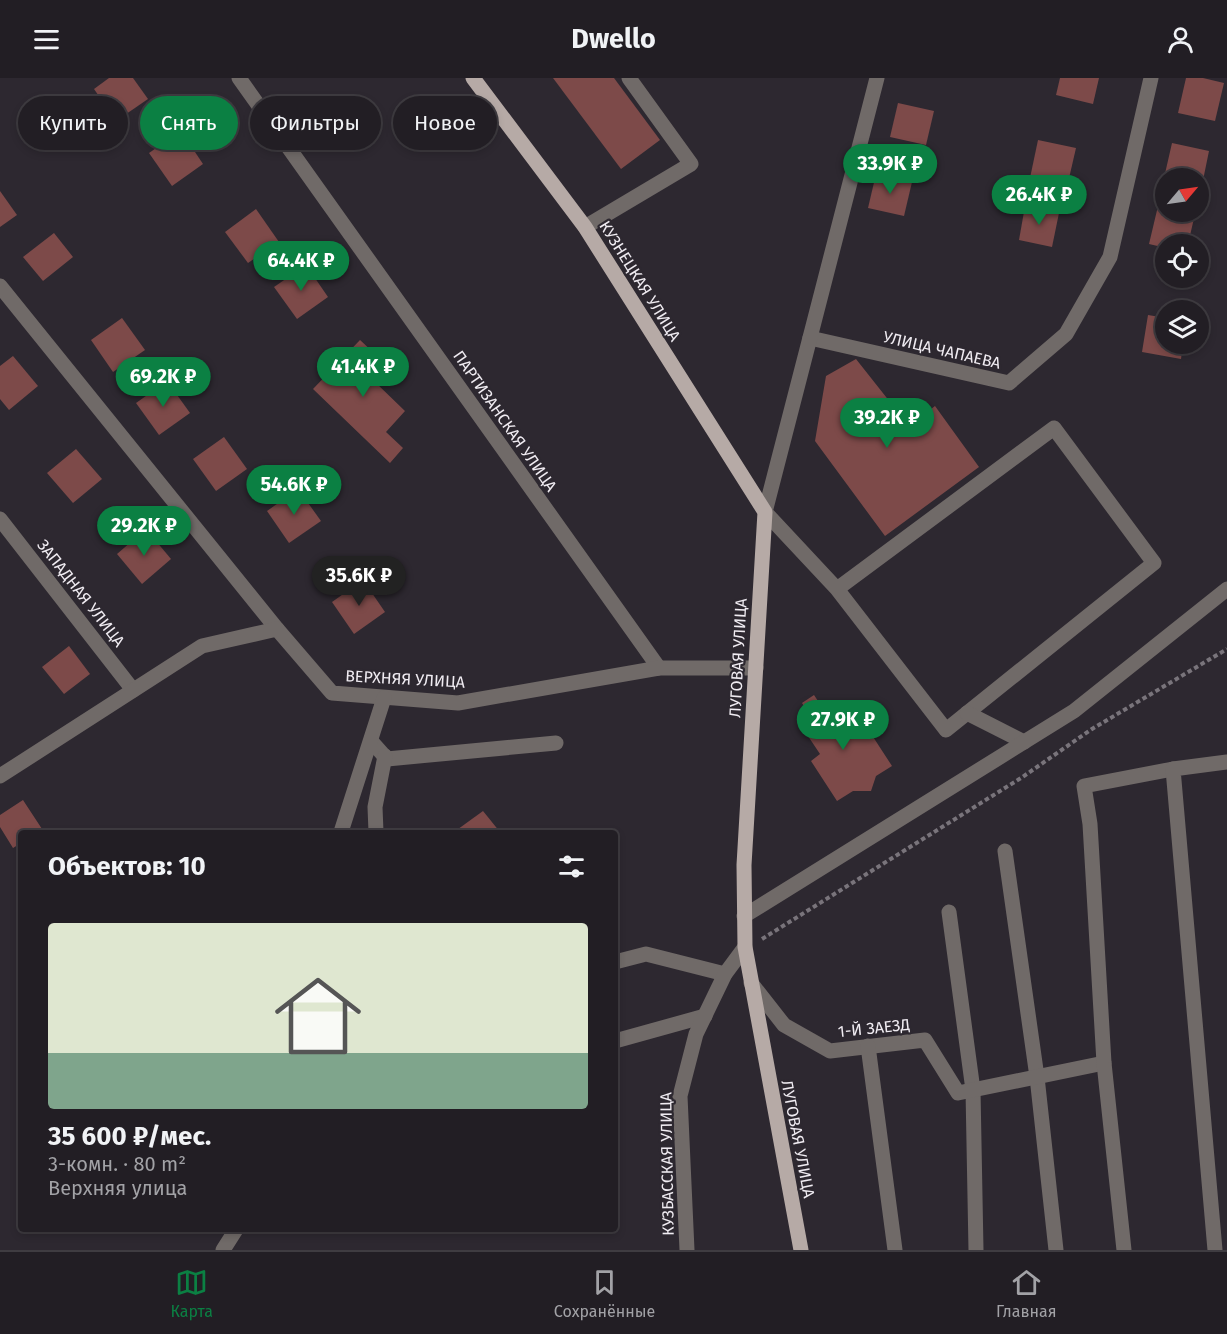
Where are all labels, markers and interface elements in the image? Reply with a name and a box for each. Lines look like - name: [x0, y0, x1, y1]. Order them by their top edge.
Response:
- icon: menu: [30, 23, 63, 56]
- text: Dwello: [571, 23, 656, 55]
- icon: person: [1164, 23, 1197, 56]
- chip: Купить: [18, 96, 128, 150]
- chip: Снять: [140, 96, 238, 150]
- chip: Фильтры: [250, 96, 381, 150]
- chip: Новое: [393, 96, 497, 150]
- pin: 33.9K ₽: [835, 144, 945, 195]
- text: 33.9K ₽: [857, 151, 923, 175]
- north arrow: [1155, 168, 1209, 222]
- map controls: [1155, 168, 1209, 354]
- pin: 26.4K ₽: [984, 175, 1094, 226]
- text: 26.4K ₽: [1006, 182, 1072, 206]
- street label: КУЗНЕЦКАЯ УЛИЦА: [595, 217, 685, 345]
- button: locate: [1155, 234, 1209, 288]
- pin: 64.4K ₽: [246, 241, 356, 292]
- text: 64.4K ₽: [267, 248, 335, 272]
- button: layers: [1155, 300, 1209, 354]
- street label: УЛИЦА ЧАПАЕВА: [881, 327, 1003, 373]
- pin: 41.4K ₽: [308, 347, 418, 398]
- street label: ПАРТИЗАНСКАЯ УЛИЦА: [449, 347, 561, 496]
- text: 41.4K ₽: [331, 354, 395, 378]
- pin: 69.2K ₽: [108, 357, 218, 408]
- text: 69.2K ₽: [130, 364, 196, 388]
- pin: 39.2K ₽: [832, 398, 942, 449]
- text: 39.2K ₽: [854, 405, 920, 429]
- pin: 54.6K ₽: [239, 465, 349, 516]
- text: 54.6K ₽: [260, 472, 328, 496]
- pin: 29.2K ₽: [89, 506, 199, 557]
- text: 29.2K ₽: [111, 513, 177, 537]
- street label: ЗАПАДНАЯ УЛИЦА: [33, 536, 129, 651]
- pin: 35.6K ₽: [304, 556, 414, 607]
- text: 35.6K ₽: [326, 563, 392, 587]
- street label: ЛУГОВАЯ УЛИЦА: [725, 597, 751, 718]
- street label: ВЕРХНЯЯ УЛИЦА: [345, 666, 466, 692]
- pin: 27.9K ₽: [788, 700, 898, 751]
- text: 27.9K ₽: [811, 707, 875, 731]
- icon: filters: [555, 850, 588, 883]
- text: Объектов: 10: [48, 851, 206, 882]
- icon: home: [264, 962, 372, 1070]
- street label: 1-Й ЗАЕЗД: [837, 1015, 911, 1041]
- street label: ЛУГОВАЯ УЛИЦА: [777, 1078, 819, 1200]
- street label: КУЗБАССКАЯ УЛИЦА: [656, 1091, 678, 1236]
- text: 35 600 ₽/мес.: [48, 1121, 211, 1152]
- text: 3-комн. · 80 m²: [48, 1152, 186, 1176]
- text: Верхняя улица: [48, 1176, 187, 1200]
- tab: Карта: [170, 1266, 213, 1321]
- tab: Сохранённые: [554, 1266, 655, 1321]
- tab: Главная: [996, 1266, 1057, 1321]

